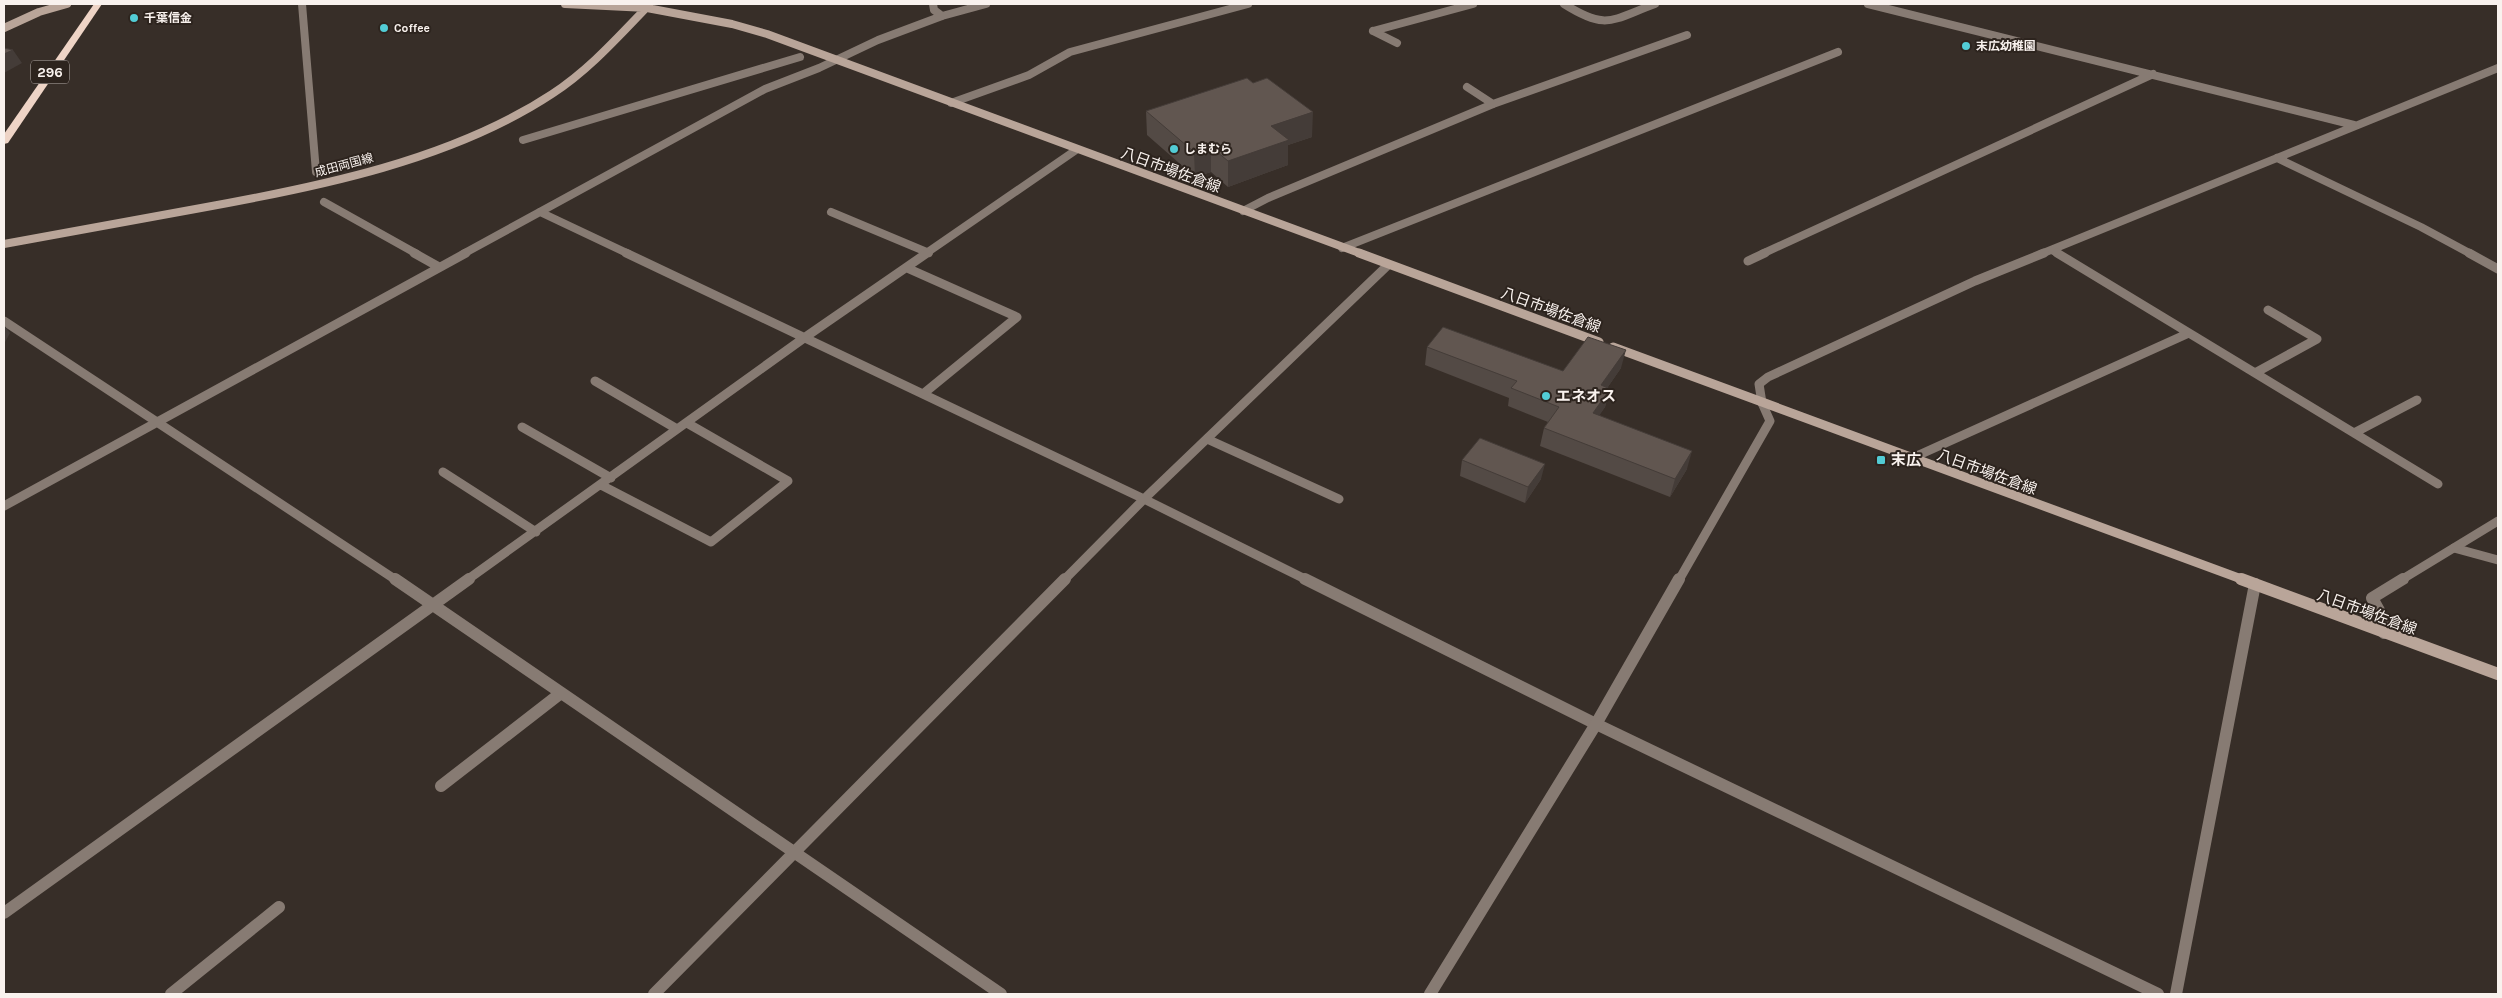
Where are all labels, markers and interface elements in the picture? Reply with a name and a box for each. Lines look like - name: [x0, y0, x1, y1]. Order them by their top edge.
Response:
- place label: 千葉信金: [144, 11, 192, 25]
- marker: 千葉信金: [128, 12, 140, 24]
- place label: Coffee: [394, 21, 430, 35]
- marker: Coffee: [378, 22, 390, 34]
- place label: 末広幼稚園: [1976, 39, 2036, 53]
- marker: 末広幼稚園: [1960, 40, 1972, 52]
- road number: 296: [31, 61, 69, 84]
- place label: しまむら: [1184, 142, 1232, 156]
- marker: しまむら: [1168, 143, 1180, 155]
- street label: 八日市場佐倉線: [1119, 144, 1223, 196]
- street label: 成田両国線: [313, 150, 375, 180]
- street label: 八日市場佐倉線: [1499, 284, 1603, 336]
- place label: エネオス: [1556, 387, 1616, 405]
- marker: エネオス: [1540, 390, 1552, 402]
- street label: 八日市場佐倉線: [1935, 446, 2039, 498]
- place label: 末広: [1891, 451, 1921, 469]
- marker: 末広: [1875, 454, 1887, 466]
- street label: 八日市場佐倉線: [2315, 586, 2419, 638]

